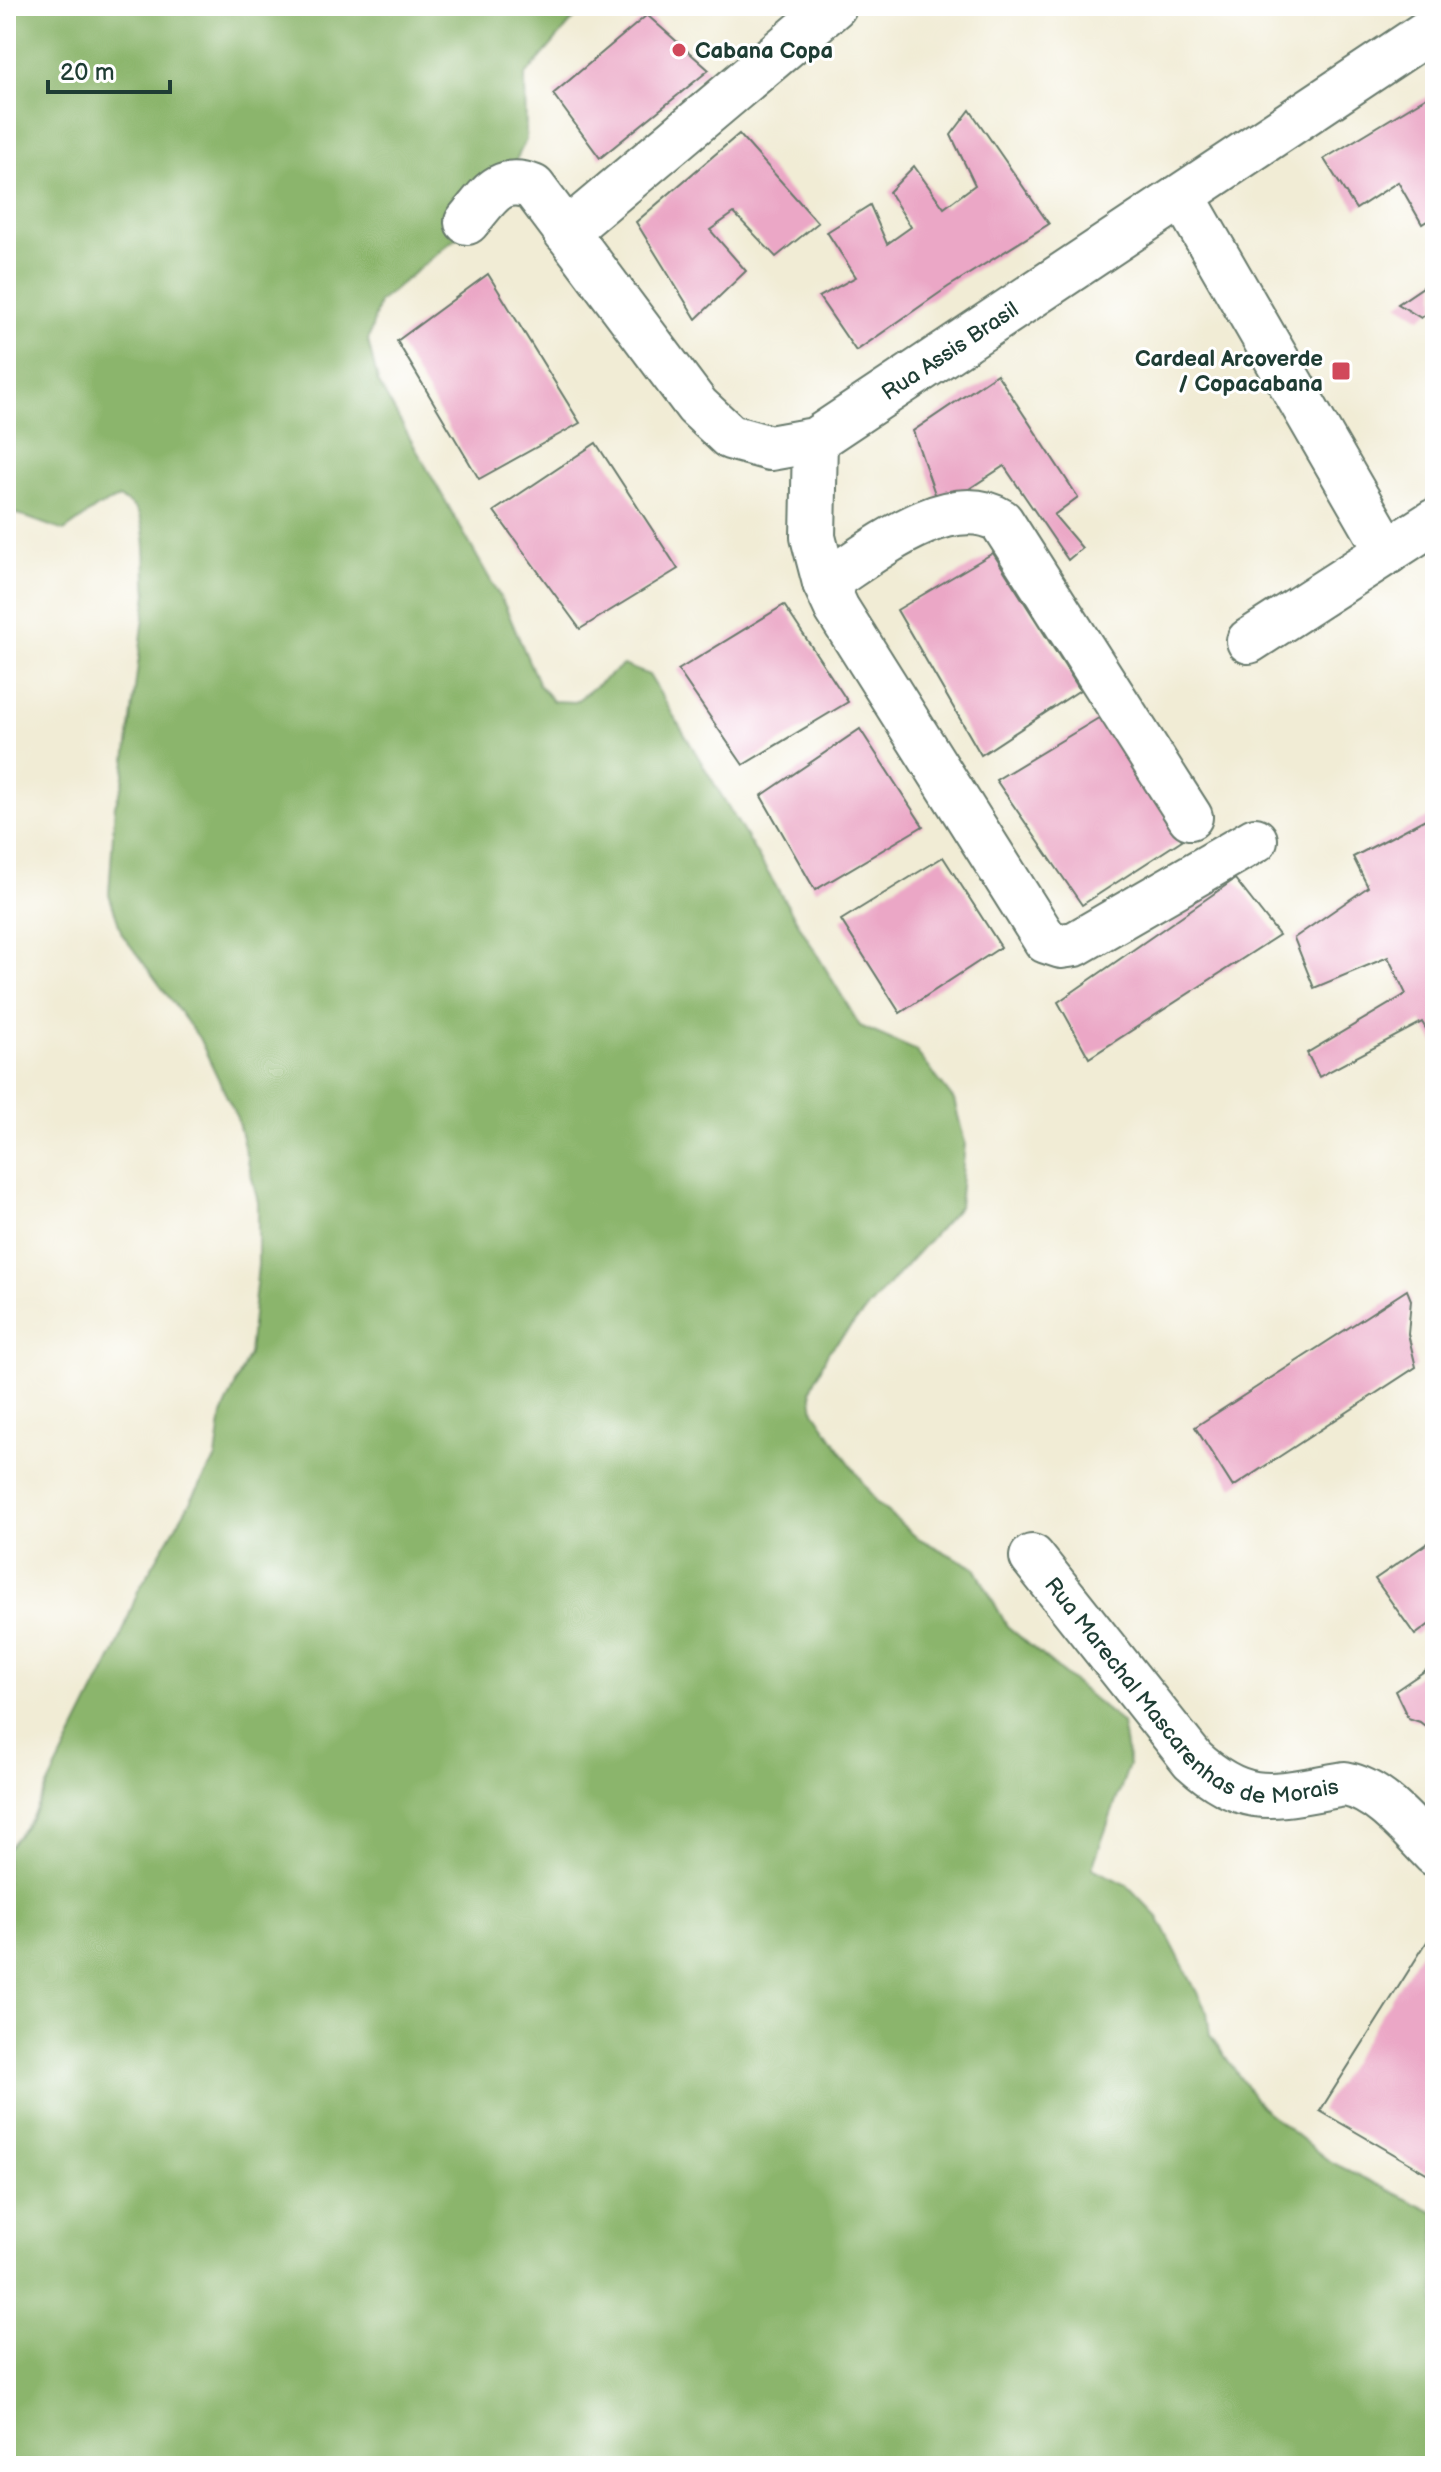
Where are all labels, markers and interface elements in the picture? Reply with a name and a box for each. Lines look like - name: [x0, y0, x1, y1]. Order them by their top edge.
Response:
- place label: Cabana Copa: [695, 38, 833, 65]
- marker: Cabana Copa: [670, 41, 688, 59]
- scale bar: [48, 44, 170, 94]
- text: 20 m: [60, 58, 115, 87]
- street label: Rua Assis Brasil: [877, 296, 1024, 407]
- place label: Cardeal Arcoverde / Copacabana: [1135, 346, 1323, 398]
- marker: Cardeal Arcoverde / Copacabana: [1330, 360, 1352, 382]
- street label: Rua Marechal Mascarenhas de Morais: [1038, 1572, 1341, 1810]

